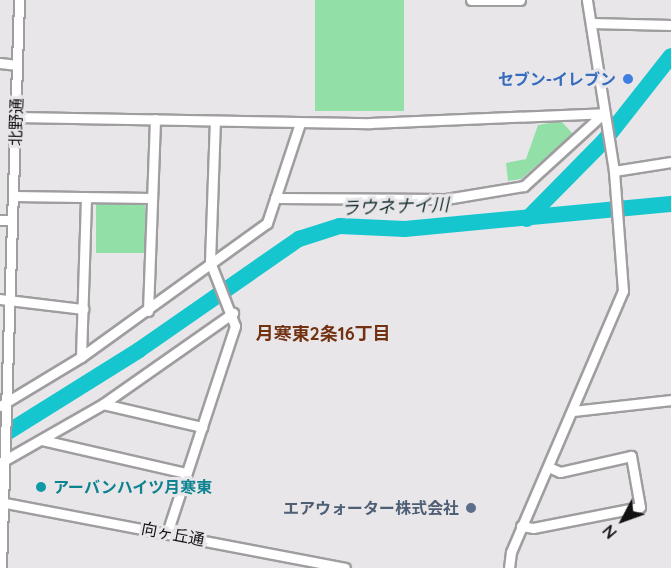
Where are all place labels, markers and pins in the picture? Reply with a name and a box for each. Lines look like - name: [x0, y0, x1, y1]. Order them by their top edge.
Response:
- place label: セブン-イレブン: [498, 69, 616, 89]
- marker: セブン-イレブン: [621, 72, 635, 86]
- place label: アーバンハイツ月寒東: [53, 477, 212, 497]
- marker: アーバンハイツ月寒東: [34, 480, 48, 494]
- place label: エアウォーター株式会社: [283, 498, 459, 518]
- marker: エアウォーター株式会社: [464, 501, 478, 515]

